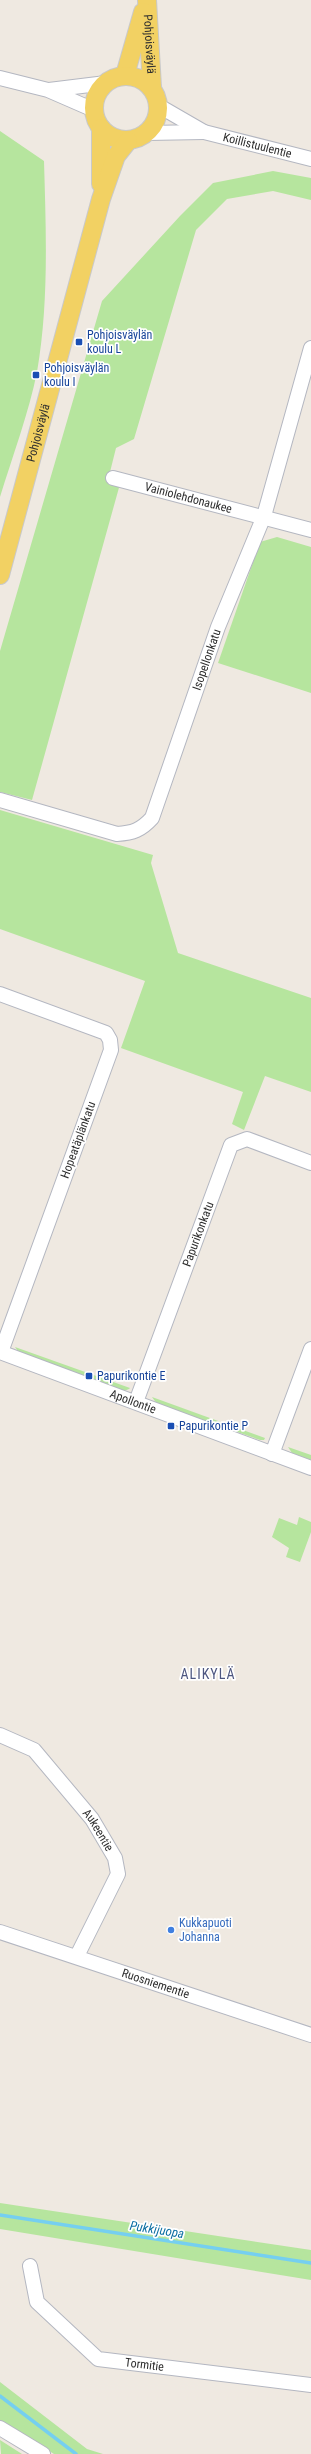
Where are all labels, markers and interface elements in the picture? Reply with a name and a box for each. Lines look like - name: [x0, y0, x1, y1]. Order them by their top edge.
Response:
- street label: Pohjoisväylä: [141, 14, 158, 74]
- street label: Koillistuulentie: [222, 130, 294, 161]
- place label: Pohjoisväylän koulu L: [87, 328, 153, 356]
- marker: Pohjoisväylän koulu L: [74, 337, 84, 347]
- place label: Pohjoisväylän koulu I: [44, 361, 110, 389]
- marker: Pohjoisväylän koulu I: [31, 370, 41, 380]
- street label: Pohjoisväylä: [24, 402, 53, 464]
- street label: Vainiolehdonaukee: [143, 480, 234, 516]
- street label: Isopellonkatu: [190, 627, 224, 692]
- street label: Hopeatäplänkatu: [58, 1099, 98, 1180]
- street label: Papurikonkatu: [180, 1199, 217, 1269]
- place label: Papurikontie E: [97, 1369, 165, 1383]
- marker: Papurikontie E: [84, 1371, 94, 1381]
- street label: Apollontie: [108, 1387, 158, 1417]
- place label: Papurikontie P: [179, 1419, 248, 1433]
- marker: Papurikontie P: [166, 1421, 176, 1431]
- district label: ALIKYLÄ: [180, 1666, 236, 1682]
- street label: Aukeentie: [80, 1806, 117, 1854]
- place label: Kukkapuoti Johanna: [179, 1916, 232, 1944]
- marker: Kukkapuoti Johanna: [166, 1925, 176, 1935]
- street label: Ruosniementie: [120, 1966, 192, 2001]
- water label: Pukkijuopa: [129, 2218, 185, 2241]
- street label: Tormitie: [124, 2355, 165, 2374]

